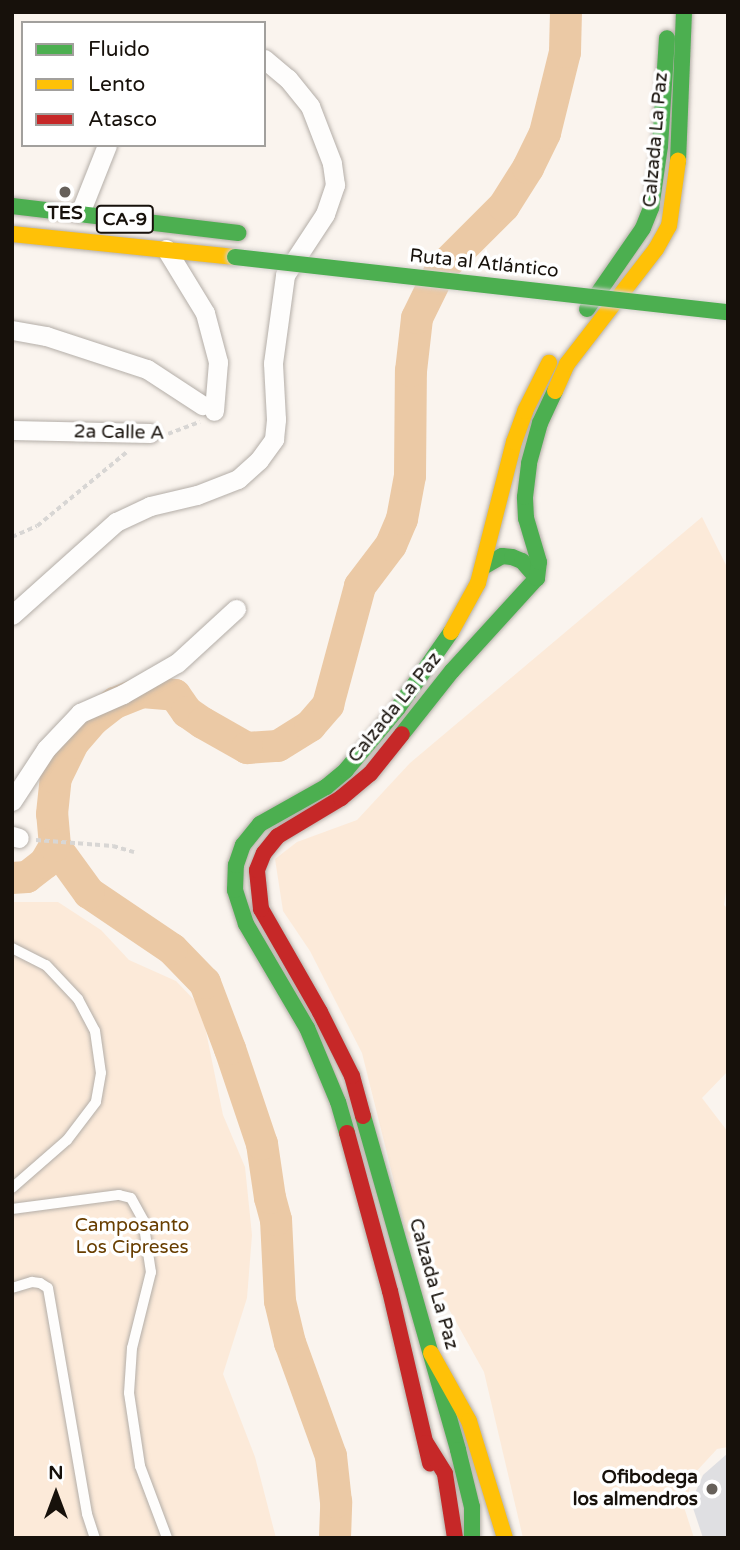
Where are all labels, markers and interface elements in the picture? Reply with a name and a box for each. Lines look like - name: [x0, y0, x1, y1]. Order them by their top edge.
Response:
- legend: [21, 21, 266, 147]
- text: Fluido: [88, 37, 150, 62]
- text: Lento: [88, 72, 145, 97]
- street label: Calzada La Paz: [639, 72, 673, 208]
- text: Atasco: [88, 107, 157, 132]
- marker: TES: [57, 184, 73, 200]
- place label: TES: [47, 203, 83, 225]
- road number: CA-9: [95, 204, 155, 233]
- street label: Ruta al Atlántico: [408, 245, 560, 283]
- street label: 2a Calle A: [73, 421, 165, 445]
- street label: Calzada La Paz: [344, 648, 446, 768]
- park label: Camposanto Los Cipreses: [75, 1215, 189, 1259]
- street label: Calzada La Paz: [403, 1216, 463, 1352]
- north arrow: [21, 1459, 91, 1529]
- text: N: [48, 1462, 64, 1484]
- place label: Ofibodega los almendros: [573, 1467, 698, 1511]
- marker: Ofibodega los almendros: [704, 1481, 720, 1497]

